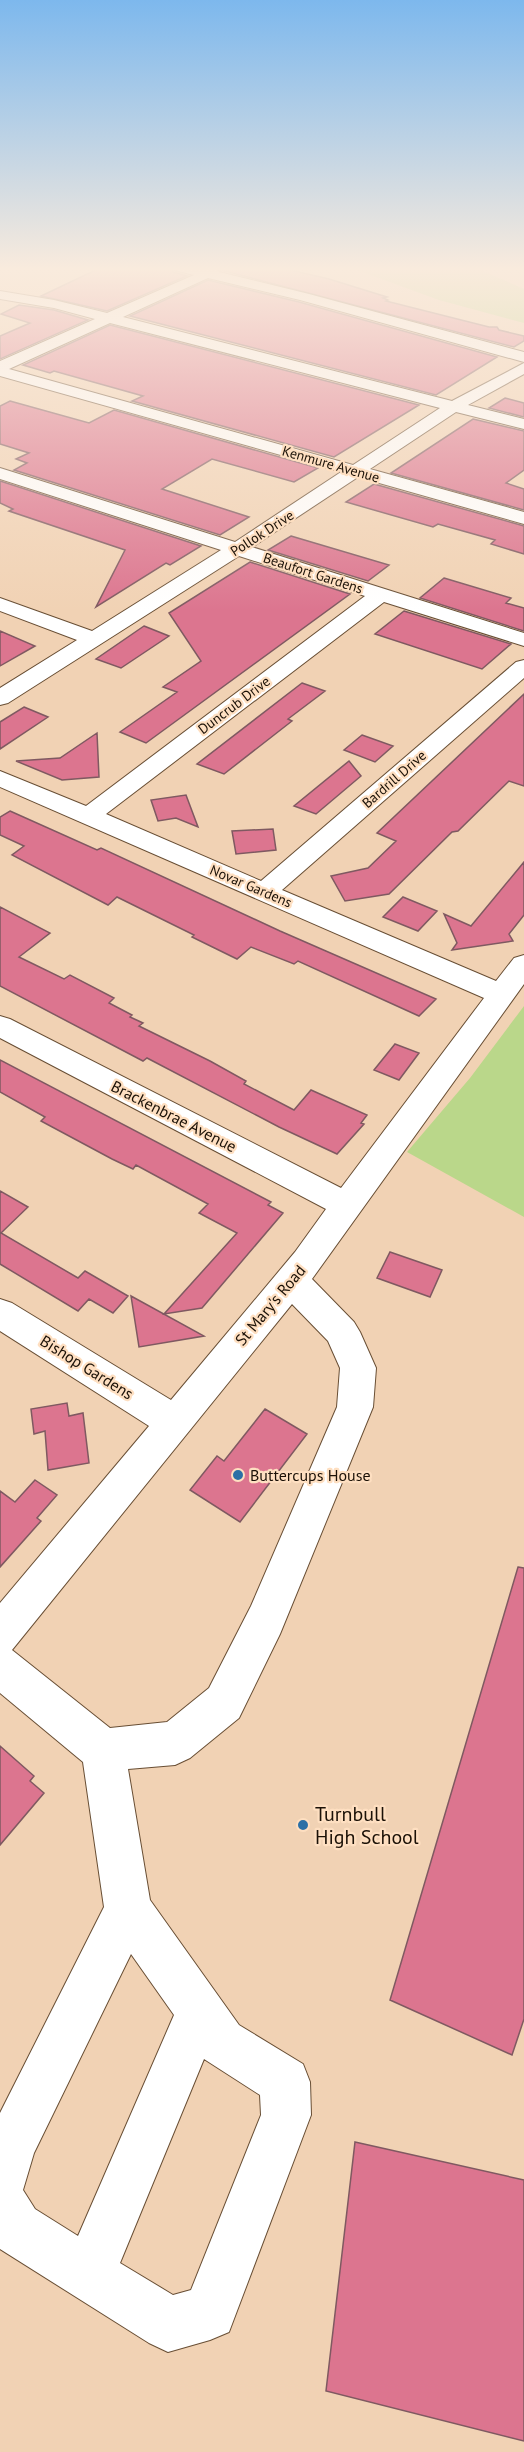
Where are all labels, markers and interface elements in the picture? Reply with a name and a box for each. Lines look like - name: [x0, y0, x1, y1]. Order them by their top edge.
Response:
- street label: Kenmure Avenue: [280, 442, 382, 486]
- street label: Pollok Drive: [227, 506, 297, 560]
- street label: Beaufort Gardens: [261, 548, 365, 598]
- street label: Duncrub Drive: [194, 672, 274, 738]
- street label: Bardrill Drive: [358, 746, 430, 812]
- street label: Novar Gardens: [207, 861, 295, 911]
- street label: Brackenbrae Avenue: [108, 1076, 240, 1156]
- street label: St Mary's Road: [231, 1261, 309, 1349]
- street label: Bishop Gardens: [37, 1330, 137, 1404]
- place label: Buttercups House: [250, 1465, 371, 1485]
- marker: Buttercups House: [231, 1468, 245, 1482]
- place label: Turnbull High School: [315, 1801, 419, 1850]
- marker: Turnbull High School: [296, 1818, 310, 1832]

